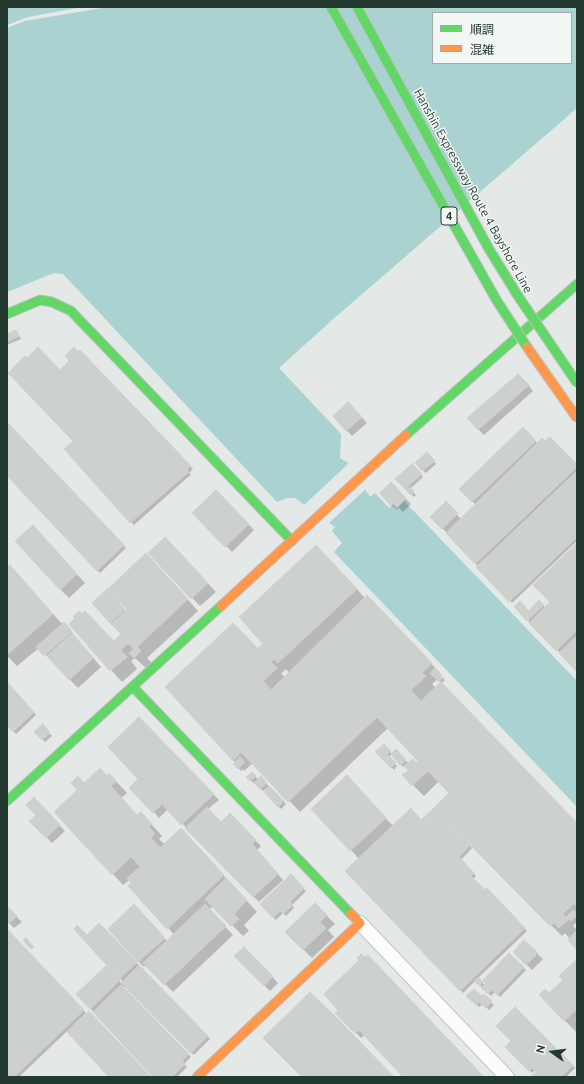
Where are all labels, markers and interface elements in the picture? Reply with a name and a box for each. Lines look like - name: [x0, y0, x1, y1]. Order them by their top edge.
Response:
- legend: [432, 12, 572, 64]
- text: 順調: [470, 23, 494, 36]
- text: 混雑: [470, 43, 494, 56]
- street label: Hanshin Expressway Route 4 Bayshore Line: [411, 86, 535, 296]
- road number: 4: [441, 207, 457, 225]
- north arrow: [532, 1032, 572, 1072]
- text: N: [534, 1044, 547, 1055]

